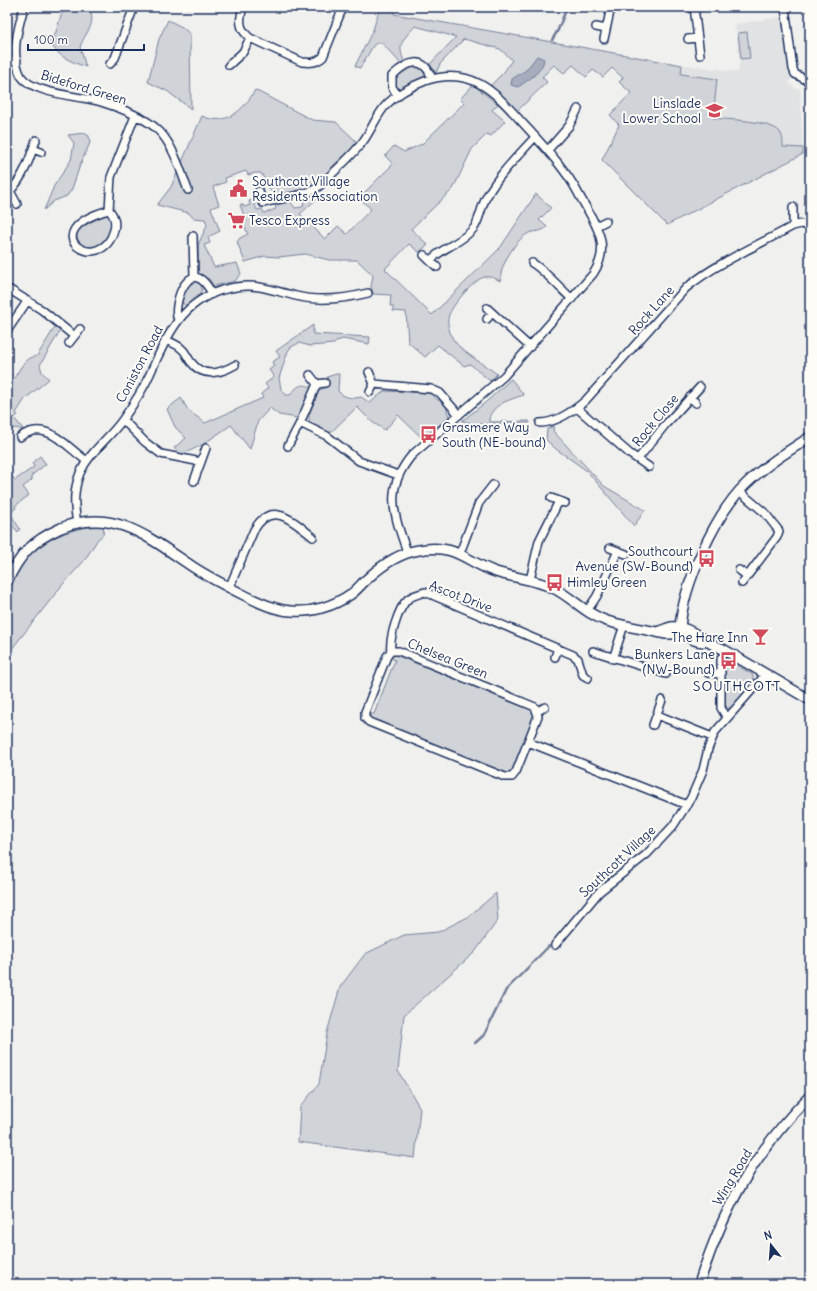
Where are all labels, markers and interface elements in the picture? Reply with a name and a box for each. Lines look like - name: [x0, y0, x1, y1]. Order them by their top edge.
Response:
- scale bar: [28, 26, 144, 52]
- text: 100 m: [34, 32, 68, 47]
- street label: Bideford Green: [39, 66, 129, 109]
- place label: Linslade Lower School: [622, 95, 701, 127]
- school or university icon: Linslade Lower School: [704, 100, 724, 120]
- place label: Southcott Village Residents Association: [252, 173, 378, 205]
- public building icon: Southcott Village Residents Association: [229, 178, 249, 198]
- supermarket icon: Tesco Express: [226, 210, 246, 230]
- place label: Tesco Express: [249, 212, 330, 229]
- street label: Rock Lane: [625, 282, 678, 339]
- street label: Coniston Road: [112, 322, 167, 406]
- street label: Rock Close: [628, 391, 682, 450]
- place label: Grasmere Way South (NE-bound): [442, 419, 546, 451]
- bus stop icon: Grasmere Way South (NE-bound): [419, 424, 439, 444]
- place label: Southcourt Avenue (SW-Bound): [576, 543, 694, 575]
- bus stop icon: Southcourt Avenue (SW-Bound): [696, 548, 716, 568]
- bus stop icon: Himley Green: [544, 572, 564, 592]
- place label: Himley Green: [567, 574, 647, 591]
- street label: Ascot Drive: [427, 577, 495, 616]
- bar icon: The Hare Inn: [751, 627, 771, 647]
- place label: The Hare Inn: [671, 629, 748, 646]
- street label: Chelsea Green: [405, 635, 491, 682]
- place label: Bunkers Lane (NW-Bound): [635, 646, 715, 678]
- bus stop icon: Bunkers Lane (NW-Bound): [718, 651, 738, 671]
- district label: SOUTHCOTT: [693, 677, 781, 695]
- street label: Southcott Village: [576, 822, 659, 901]
- street label: Wing Road: [709, 1146, 756, 1209]
- north arrow: [751, 1225, 791, 1265]
- text: N: [762, 1228, 774, 1243]

